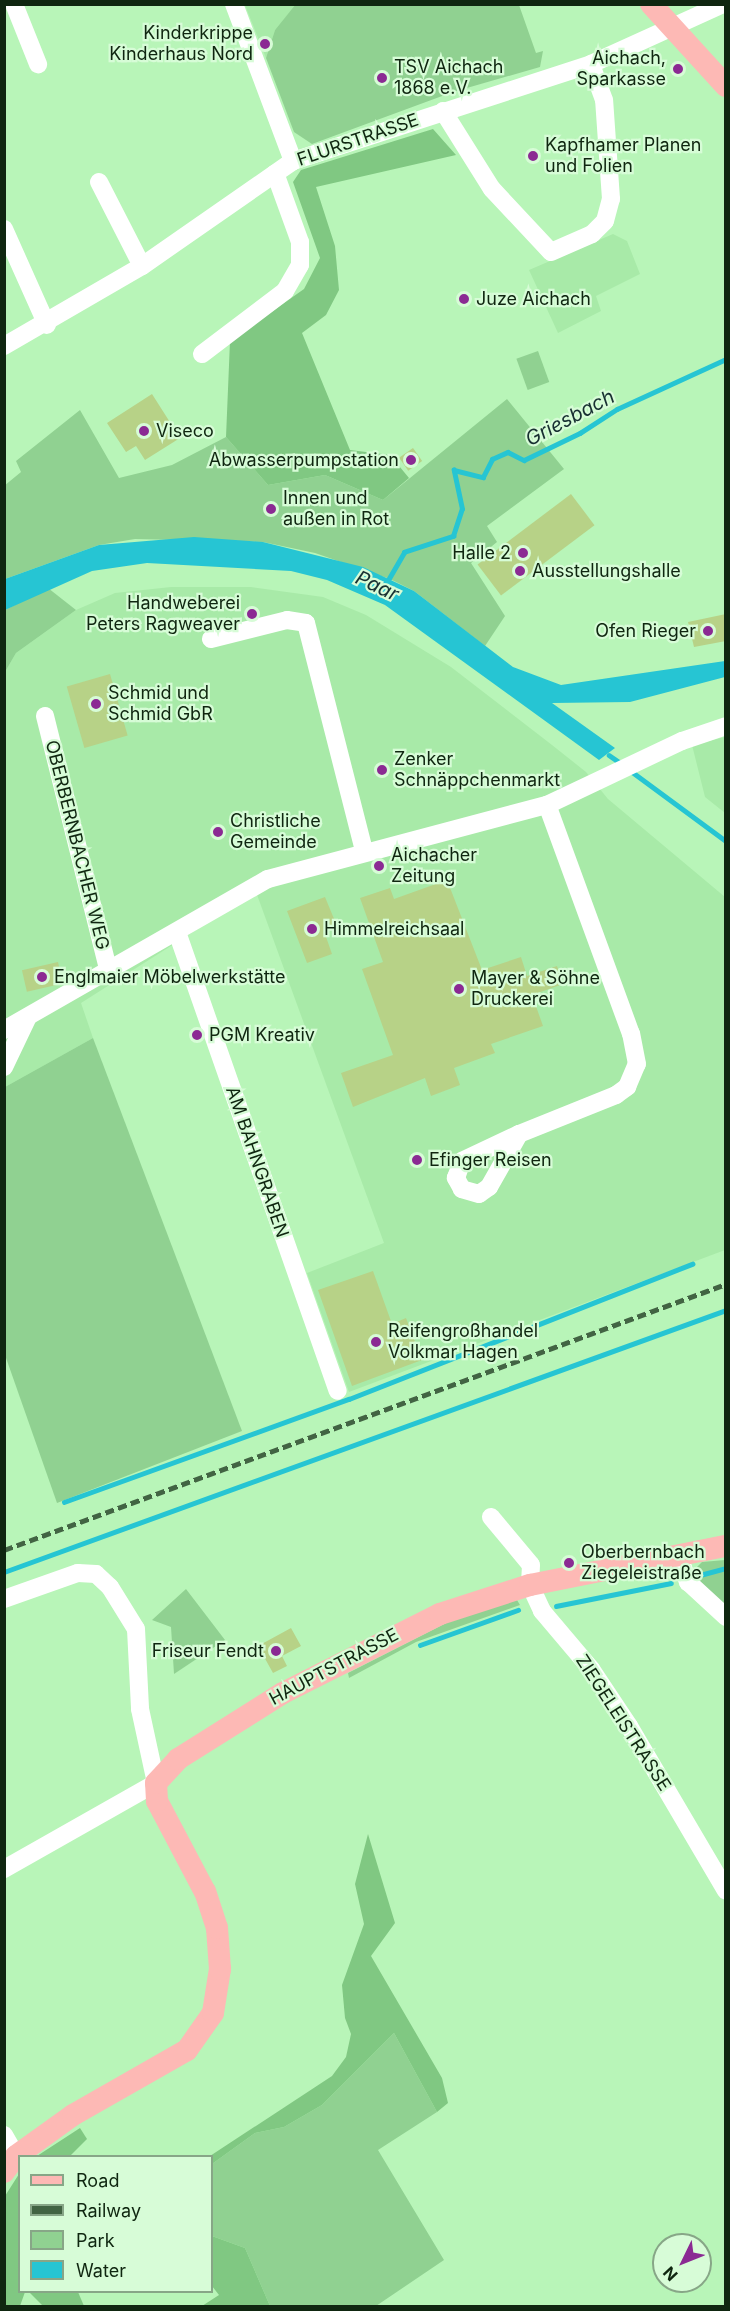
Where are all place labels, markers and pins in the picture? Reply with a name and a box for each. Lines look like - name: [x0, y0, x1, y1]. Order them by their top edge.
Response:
- place label: Kinderkrippe Kinderhaus Nord: [109, 23, 253, 66]
- marker: Kinderkrippe Kinderhaus Nord: [258, 37, 272, 51]
- place label: Aichach, Sparkasse: [577, 48, 666, 90]
- place label: TSV Aichach 1868 e.V.: [394, 57, 503, 100]
- marker: Aichach, Sparkasse: [671, 62, 685, 76]
- marker: TSV Aichach 1868 e.V.: [375, 71, 389, 85]
- place label: Kapfhamer Planen und Folien: [545, 135, 701, 178]
- marker: Kapfhamer Planen und Folien: [526, 149, 540, 163]
- place label: Juze Aichach: [476, 288, 591, 310]
- marker: Juze Aichach: [457, 292, 471, 306]
- place label: Viseco: [156, 420, 214, 442]
- marker: Viseco: [137, 424, 151, 438]
- place label: Abwasserpumpstation: [209, 449, 399, 471]
- marker: Abwasserpumpstation: [404, 453, 418, 467]
- place label: Innen und außen in Rot: [283, 488, 389, 530]
- marker: Innen und außen in Rot: [264, 502, 278, 516]
- place label: Halle 2: [452, 542, 511, 564]
- marker: Halle 2: [516, 546, 530, 560]
- place label: Ausstellungshalle: [532, 560, 681, 582]
- marker: Ausstellungshalle: [513, 564, 527, 578]
- place label: Handweberei Peters Ragweaver: [86, 593, 240, 636]
- marker: Handweberei Peters Ragweaver: [245, 607, 259, 621]
- place label: Ofen Rieger: [595, 620, 696, 642]
- marker: Ofen Rieger: [701, 624, 715, 638]
- place label: Schmid und Schmid GbR: [108, 683, 213, 726]
- marker: Schmid und Schmid GbR: [89, 697, 103, 711]
- place label: Zenker Schnäppchenmarkt: [394, 749, 560, 792]
- marker: Zenker Schnäppchenmarkt: [375, 763, 389, 777]
- place label: Christliche Gemeinde: [230, 811, 321, 854]
- marker: Christliche Gemeinde: [211, 825, 225, 839]
- place label: Aichacher Zeitung: [391, 845, 477, 888]
- marker: Aichacher Zeitung: [372, 859, 386, 873]
- place label: Himmelreichsaal: [324, 918, 464, 940]
- marker: Himmelreichsaal: [305, 922, 319, 936]
- place label: Englmaier Möbelwerkstätte: [54, 966, 285, 988]
- place label: Mayer & Söhne Druckerei: [471, 968, 600, 1010]
- marker: Englmaier Möbelwerkstätte: [35, 970, 49, 984]
- marker: Mayer & Söhne Druckerei: [452, 982, 466, 996]
- place label: PGM Kreativ: [209, 1024, 315, 1046]
- marker: PGM Kreativ: [190, 1028, 204, 1042]
- place label: Efinger Reisen: [429, 1149, 552, 1171]
- marker: Efinger Reisen: [410, 1153, 424, 1167]
- place label: Reifengroßhandel Volkmar Hagen: [388, 1321, 538, 1364]
- marker: Reifengroßhandel Volkmar Hagen: [369, 1335, 383, 1349]
- place label: Oberbernbach Ziegeleistraße: [581, 1542, 705, 1584]
- marker: Oberbernbach Ziegeleistraße: [562, 1556, 576, 1570]
- place label: Friseur Fendt: [152, 1640, 264, 1662]
- marker: Friseur Fendt: [269, 1644, 283, 1658]

